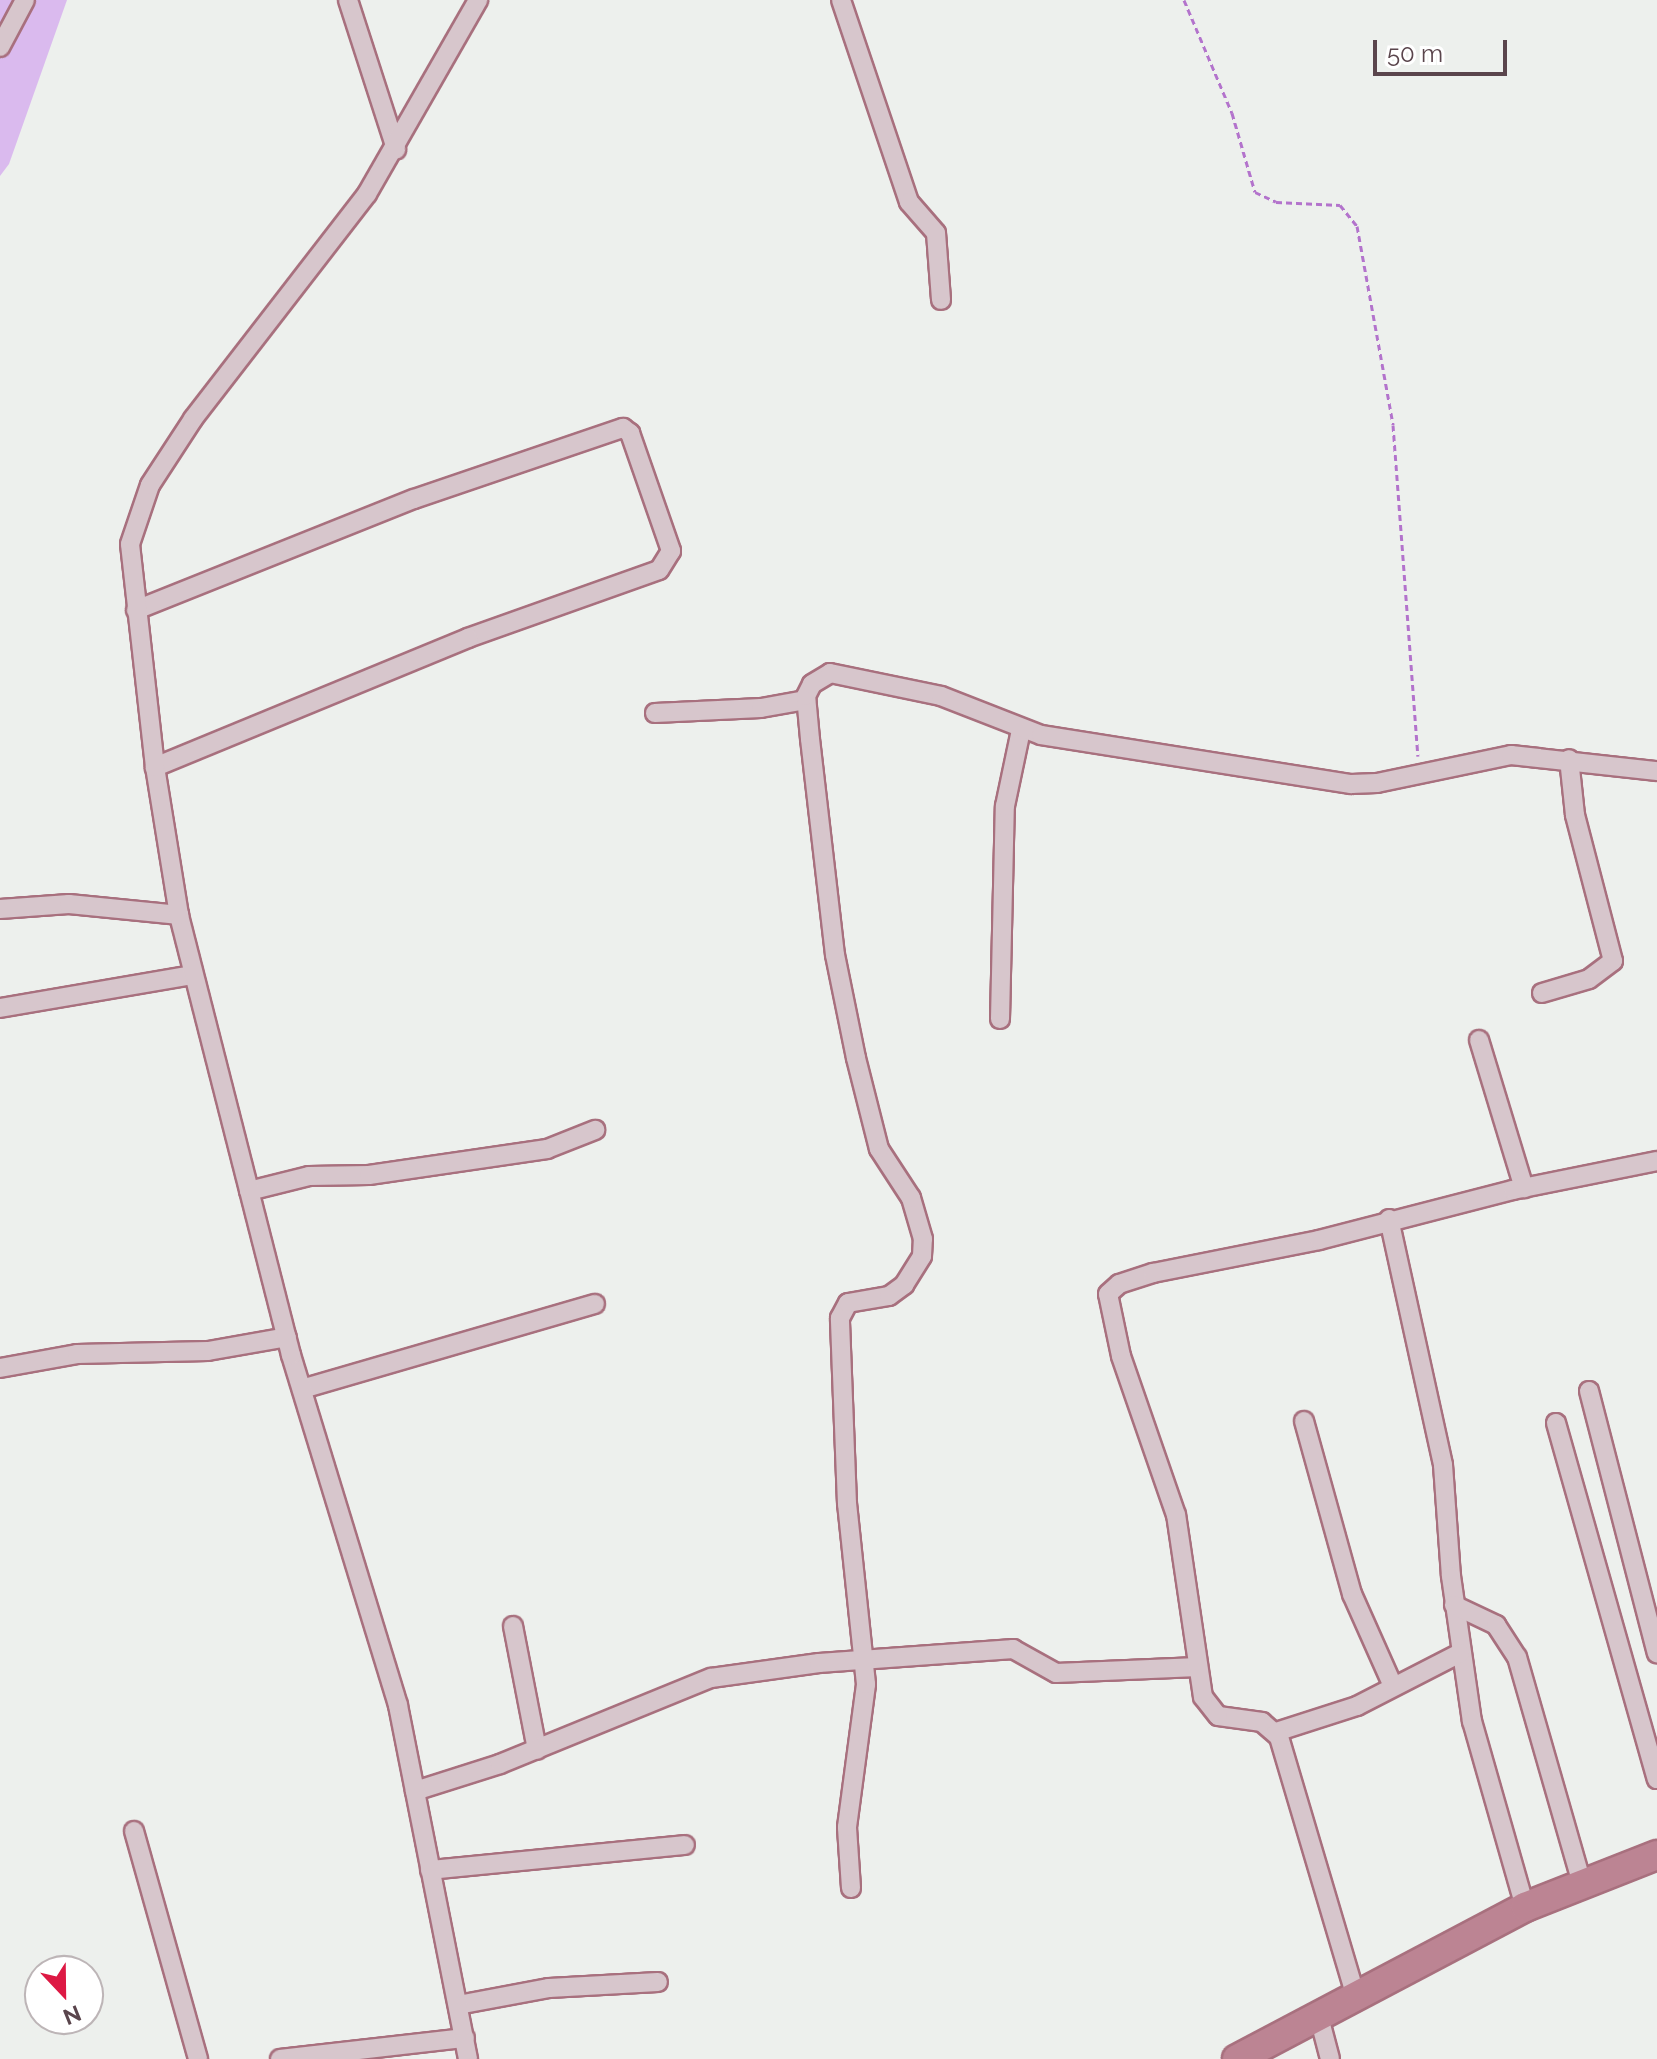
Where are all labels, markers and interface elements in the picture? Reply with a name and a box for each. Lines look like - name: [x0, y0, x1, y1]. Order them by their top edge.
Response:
- scale bar: [1377, 24, 1511, 74]
- text: 50 m: [1387, 39, 1443, 68]
- north arrow: [24, 1955, 104, 2035]
- text: N: [60, 2000, 85, 2031]

